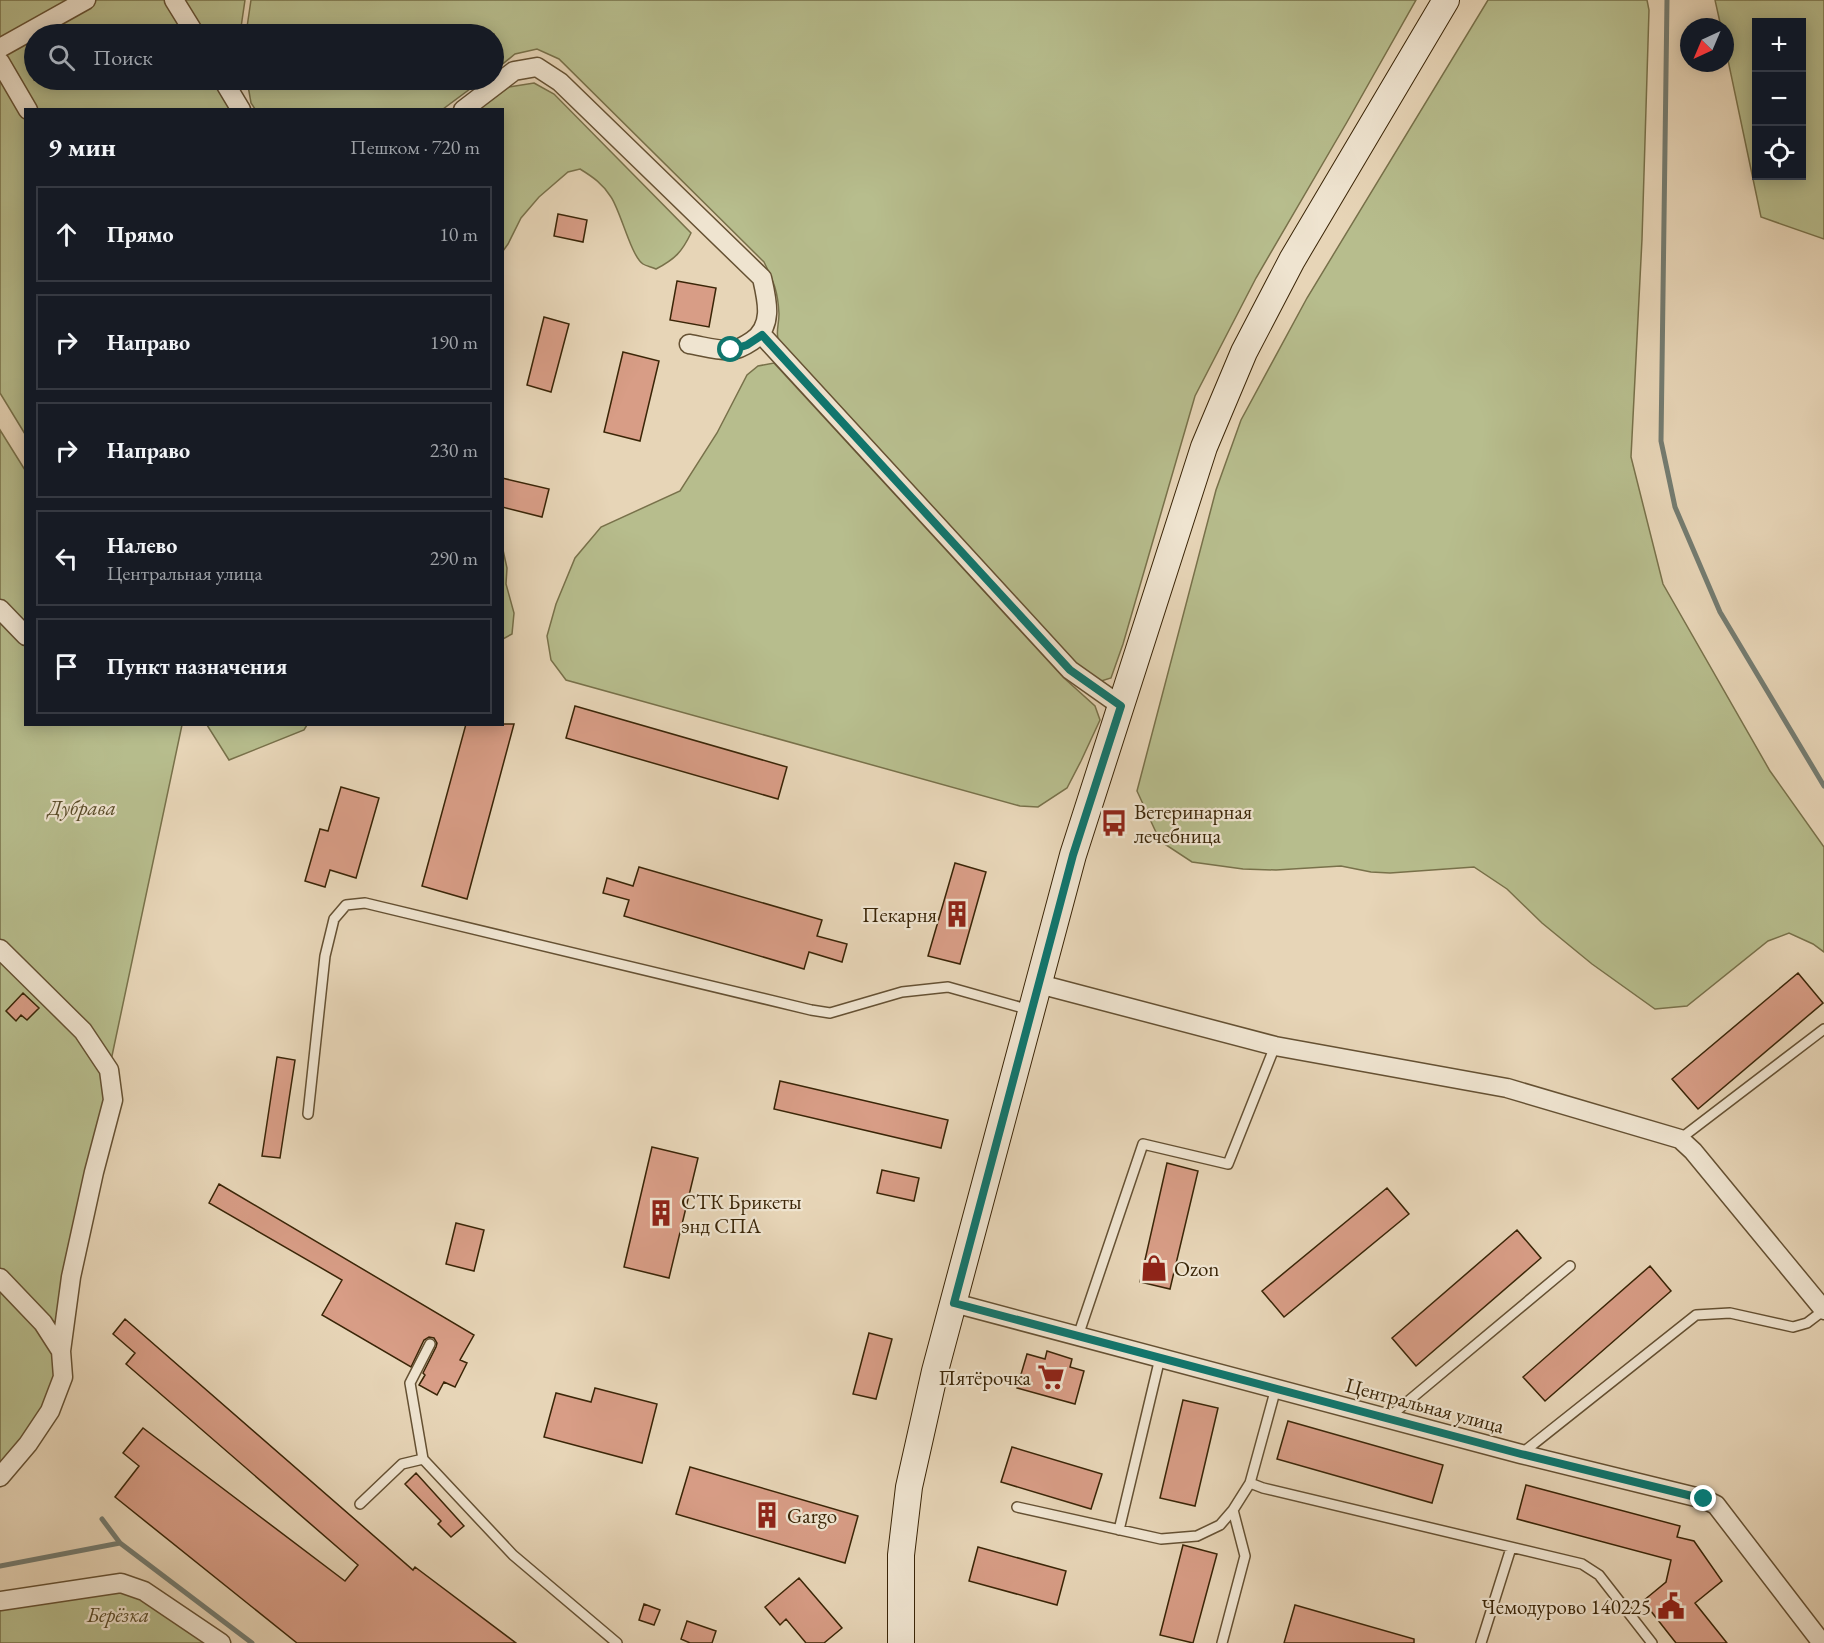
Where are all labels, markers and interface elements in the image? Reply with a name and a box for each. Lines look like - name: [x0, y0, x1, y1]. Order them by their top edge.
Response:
- north arrow: [1680, 18, 1734, 72]
- map controls: [1752, 18, 1806, 180]
- button: +: [1752, 18, 1806, 72]
- search box: [24, 24, 504, 90]
- icon: search: [45, 41, 78, 74]
- text: Поиск: [93, 43, 153, 72]
- button: −: [1752, 72, 1806, 126]
- button: locate: [1752, 126, 1806, 180]
- text: 9 мин: [48, 130, 116, 164]
- text: Пешком · 720 m: [350, 134, 480, 160]
- icon: ahead: [50, 218, 83, 251]
- text: Прямо: [107, 220, 174, 249]
- text: 10 m: [439, 221, 478, 247]
- icon: right: [50, 326, 83, 359]
- text: Направо: [107, 328, 190, 357]
- text: 190 m: [430, 329, 478, 355]
- route start: [717, 336, 743, 362]
- icon: right: [50, 434, 83, 467]
- text: Направо: [107, 436, 190, 465]
- text: 230 m: [430, 437, 478, 463]
- text: Налево: [107, 531, 177, 560]
- icon: left: [50, 542, 83, 575]
- text: 290 m: [430, 545, 478, 571]
- text: Центральная улица: [107, 560, 262, 586]
- icon: arrive: [50, 650, 83, 683]
- text: Пункт назначения: [107, 652, 287, 681]
- park label: Дубрава: [46, 794, 116, 821]
- place label: Ветеринарная лечебница: [1134, 798, 1252, 849]
- bus stop icon: Ветеринарная лечебница: [1099, 808, 1129, 838]
- building icon: Пекарня: [942, 899, 972, 929]
- place label: Пекарня: [862, 901, 937, 928]
- place label: СТК Брикеты энд СПА: [681, 1188, 802, 1239]
- building icon: СТК Брикеты энд СПА: [646, 1198, 676, 1228]
- shop icon: Ozon: [1139, 1253, 1169, 1283]
- place label: Ozon: [1174, 1255, 1219, 1282]
- supermarket icon: Пятёрочка: [1036, 1362, 1066, 1392]
- place label: Пятёрочка: [939, 1364, 1032, 1391]
- street label: Центральная улица: [1343, 1371, 1508, 1439]
- route end: [1690, 1485, 1716, 1511]
- building icon: Gargo: [752, 1500, 782, 1530]
- place label: Gargo: [787, 1502, 837, 1529]
- public building icon: Чемодурово 140225: [1656, 1591, 1686, 1621]
- place label: Чемодурово 140225: [1482, 1593, 1651, 1620]
- park label: Берёзка: [86, 1601, 149, 1628]

